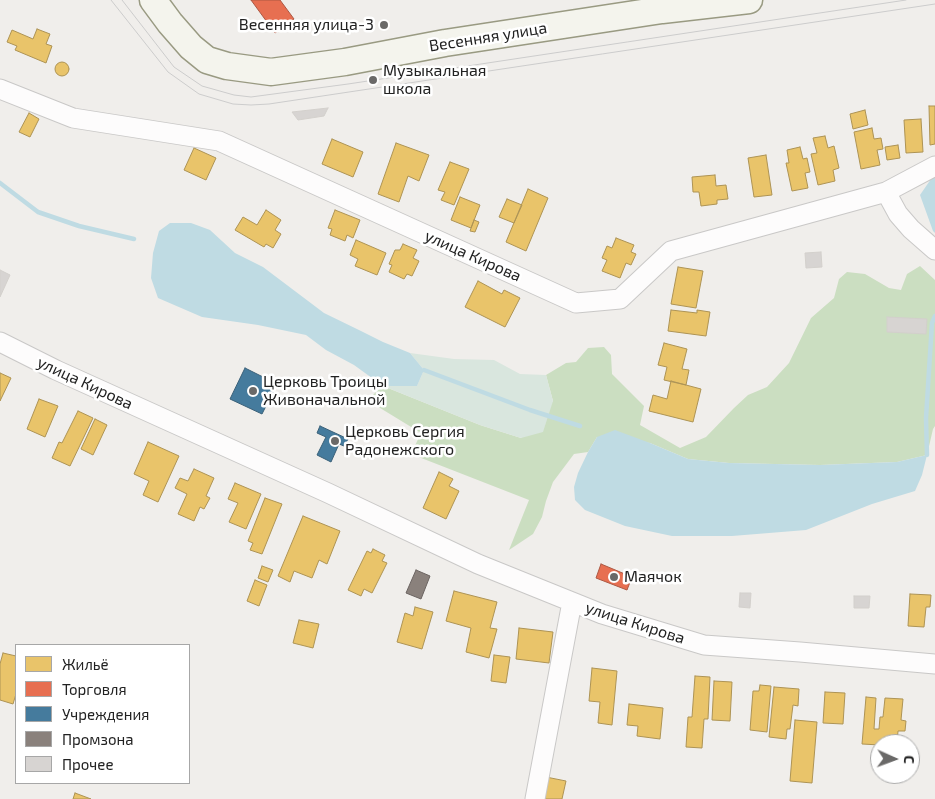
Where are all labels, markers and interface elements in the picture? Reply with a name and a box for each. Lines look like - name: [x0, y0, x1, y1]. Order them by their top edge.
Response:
- place label: Весенняя улица-3: [239, 15, 374, 35]
- street label: Весенняя улица: [428, 18, 548, 56]
- marker: Весенняя улица-3: [378, 19, 390, 31]
- place label: Музыкальная школа: [383, 61, 487, 99]
- marker: Музыкальная школа: [367, 74, 379, 86]
- street label: улица Кирова: [422, 226, 524, 286]
- street label: улица Кирова: [34, 352, 136, 414]
- place label: Церковь Троицы Живоначальной: [263, 372, 387, 410]
- marker: Церковь Троицы Живоначальной: [247, 385, 259, 397]
- place label: Церковь Сергия Радонежского: [345, 422, 465, 460]
- marker: Церковь Сергия Радонежского: [329, 435, 341, 447]
- place label: Маячок: [624, 567, 682, 587]
- marker: Маячок: [608, 571, 620, 583]
- street label: улица Кирова: [583, 598, 687, 648]
- legend: [15, 644, 190, 784]
- text: Жильё: [62, 655, 109, 673]
- text: Торговля: [62, 680, 127, 698]
- text: Учреждения: [62, 705, 149, 723]
- text: Промзона: [62, 730, 134, 748]
- north arrow: [870, 734, 920, 784]
- text: Прочее: [62, 755, 114, 773]
- text: С: [901, 755, 918, 764]

